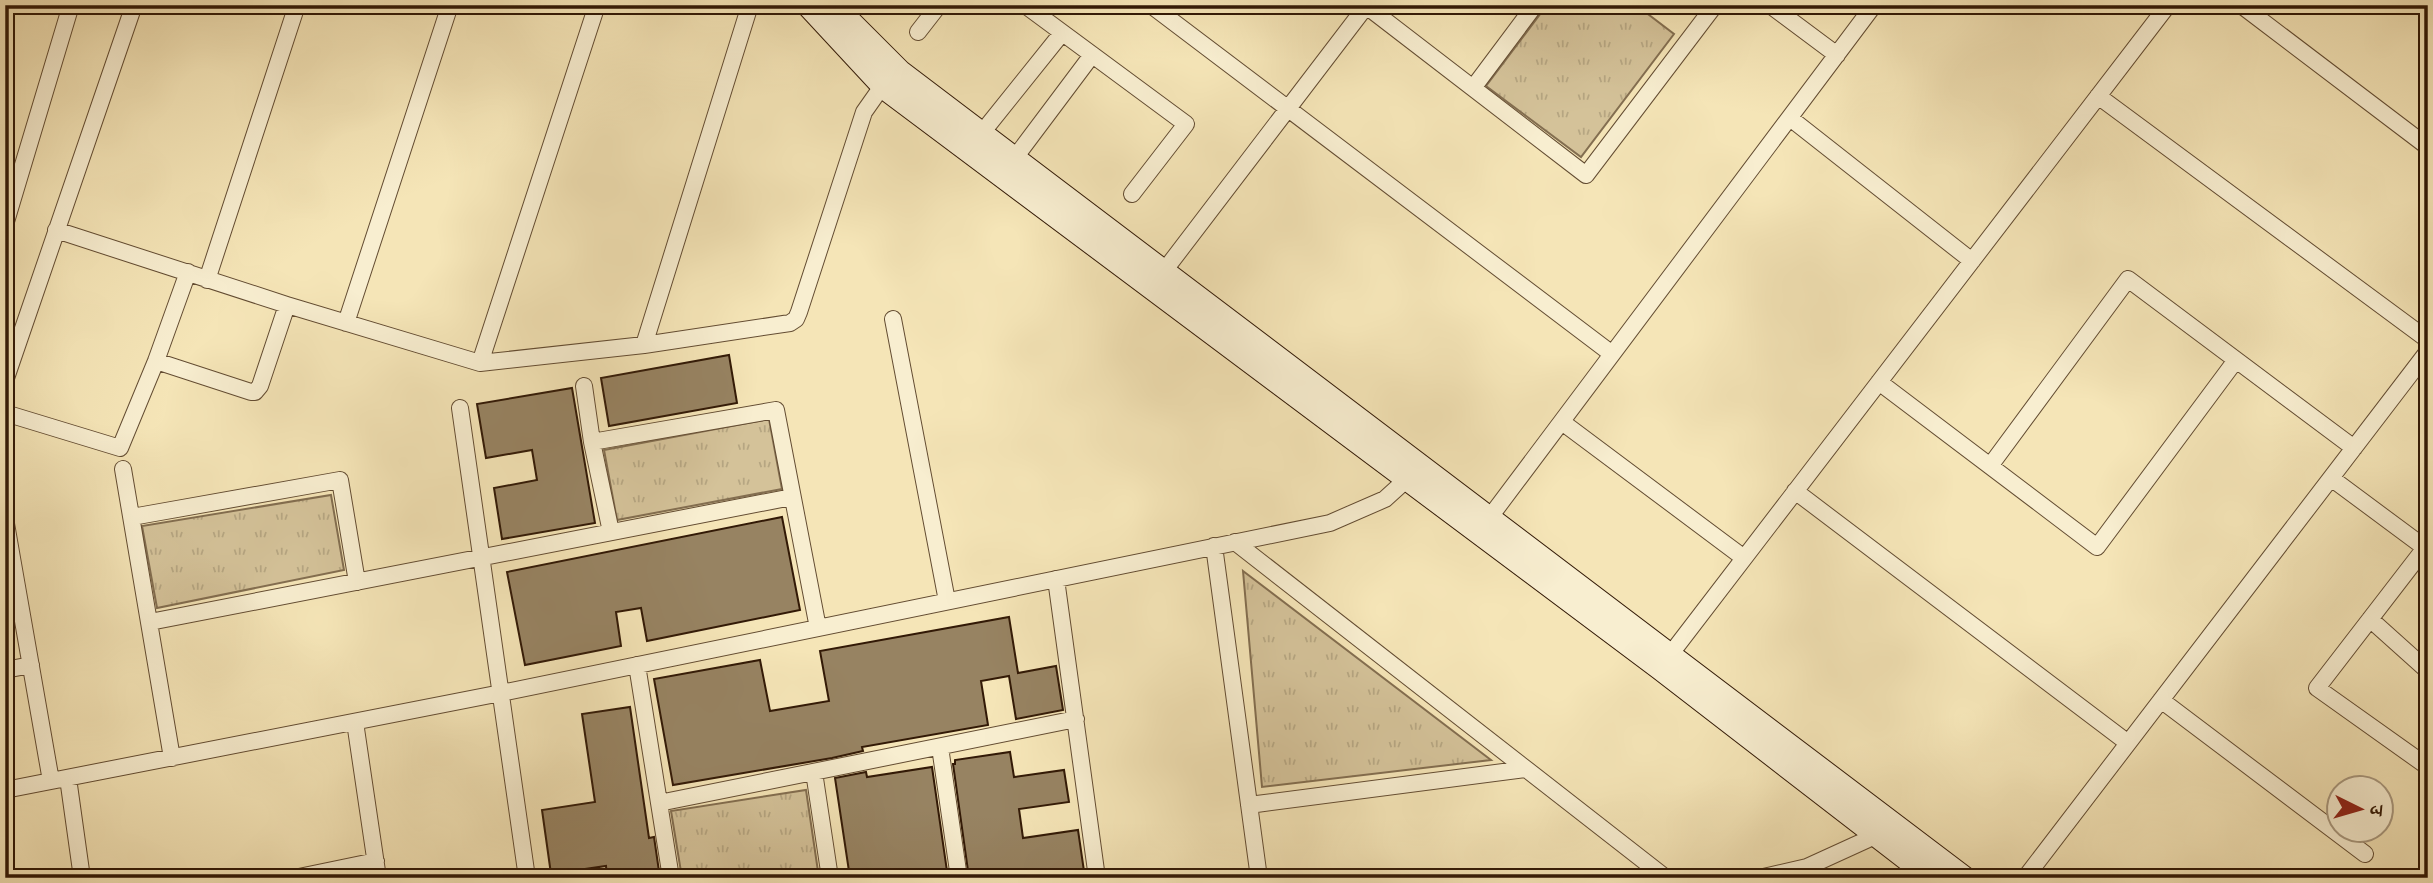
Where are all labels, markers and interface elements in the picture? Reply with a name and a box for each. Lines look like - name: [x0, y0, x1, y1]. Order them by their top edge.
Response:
- north arrow: [2324, 774, 2394, 844]
- text: उ: [2364, 803, 2388, 818]

